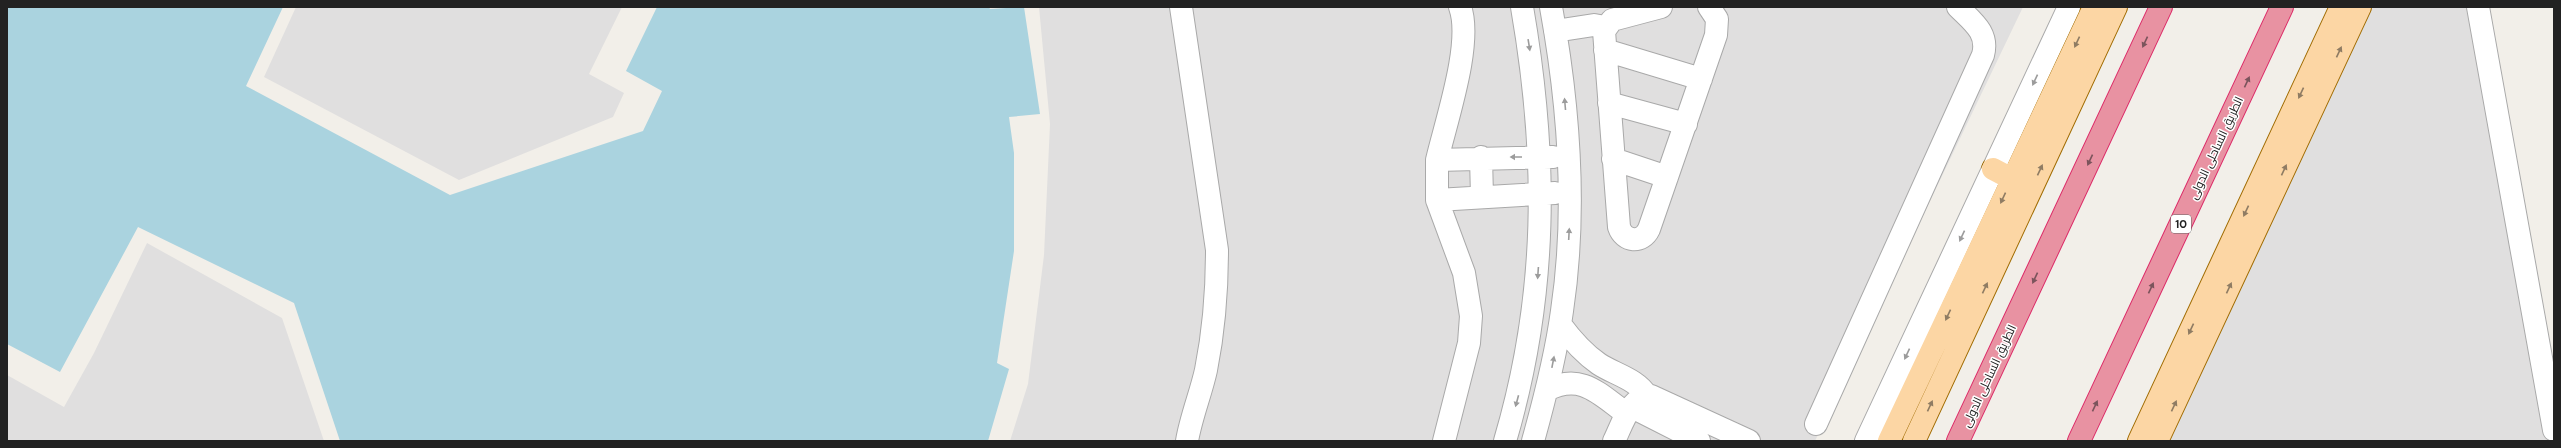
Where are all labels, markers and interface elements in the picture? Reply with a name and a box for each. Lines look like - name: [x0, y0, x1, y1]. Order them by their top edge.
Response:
- one-way arrow: [2074, 37, 2080, 48]
- one-way arrow: [2142, 37, 2148, 48]
- one-way arrow: [1526, 39, 1532, 52]
- one-way arrow: [2336, 47, 2342, 58]
- one-way arrow: [2032, 75, 2038, 86]
- one-way arrow: [2244, 76, 2250, 87]
- one-way arrow: [2298, 87, 2304, 99]
- street label: الطريق الساحلى الدولى: [2185, 94, 2247, 202]
- one-way arrow: [1562, 98, 1569, 110]
- one-way arrow: [1509, 154, 1522, 160]
- one-way arrow: [2086, 154, 2093, 166]
- one-way arrow: [2038, 164, 2044, 176]
- one-way arrow: [2281, 164, 2287, 176]
- one-way arrow: [2000, 192, 2006, 203]
- one-way arrow: [2243, 205, 2249, 217]
- road number: 10: [2171, 215, 2191, 233]
- one-way arrow: [1566, 227, 1572, 240]
- one-way arrow: [1959, 230, 1965, 242]
- one-way arrow: [1534, 267, 1541, 279]
- one-way arrow: [2031, 272, 2038, 284]
- one-way arrow: [1982, 282, 1988, 294]
- one-way arrow: [2147, 282, 2154, 294]
- one-way arrow: [2226, 282, 2232, 294]
- one-way arrow: [1945, 310, 1951, 321]
- street label: الطريق الساحلى الدولى: [1958, 322, 2020, 430]
- one-way arrow: [2188, 323, 2194, 334]
- one-way arrow: [1904, 348, 1910, 359]
- one-way arrow: [1550, 356, 1556, 369]
- one-way arrow: [1514, 395, 1520, 407]
- one-way arrow: [1927, 400, 1933, 411]
- one-way arrow: [2092, 400, 2098, 411]
- one-way arrow: [2171, 400, 2177, 411]

